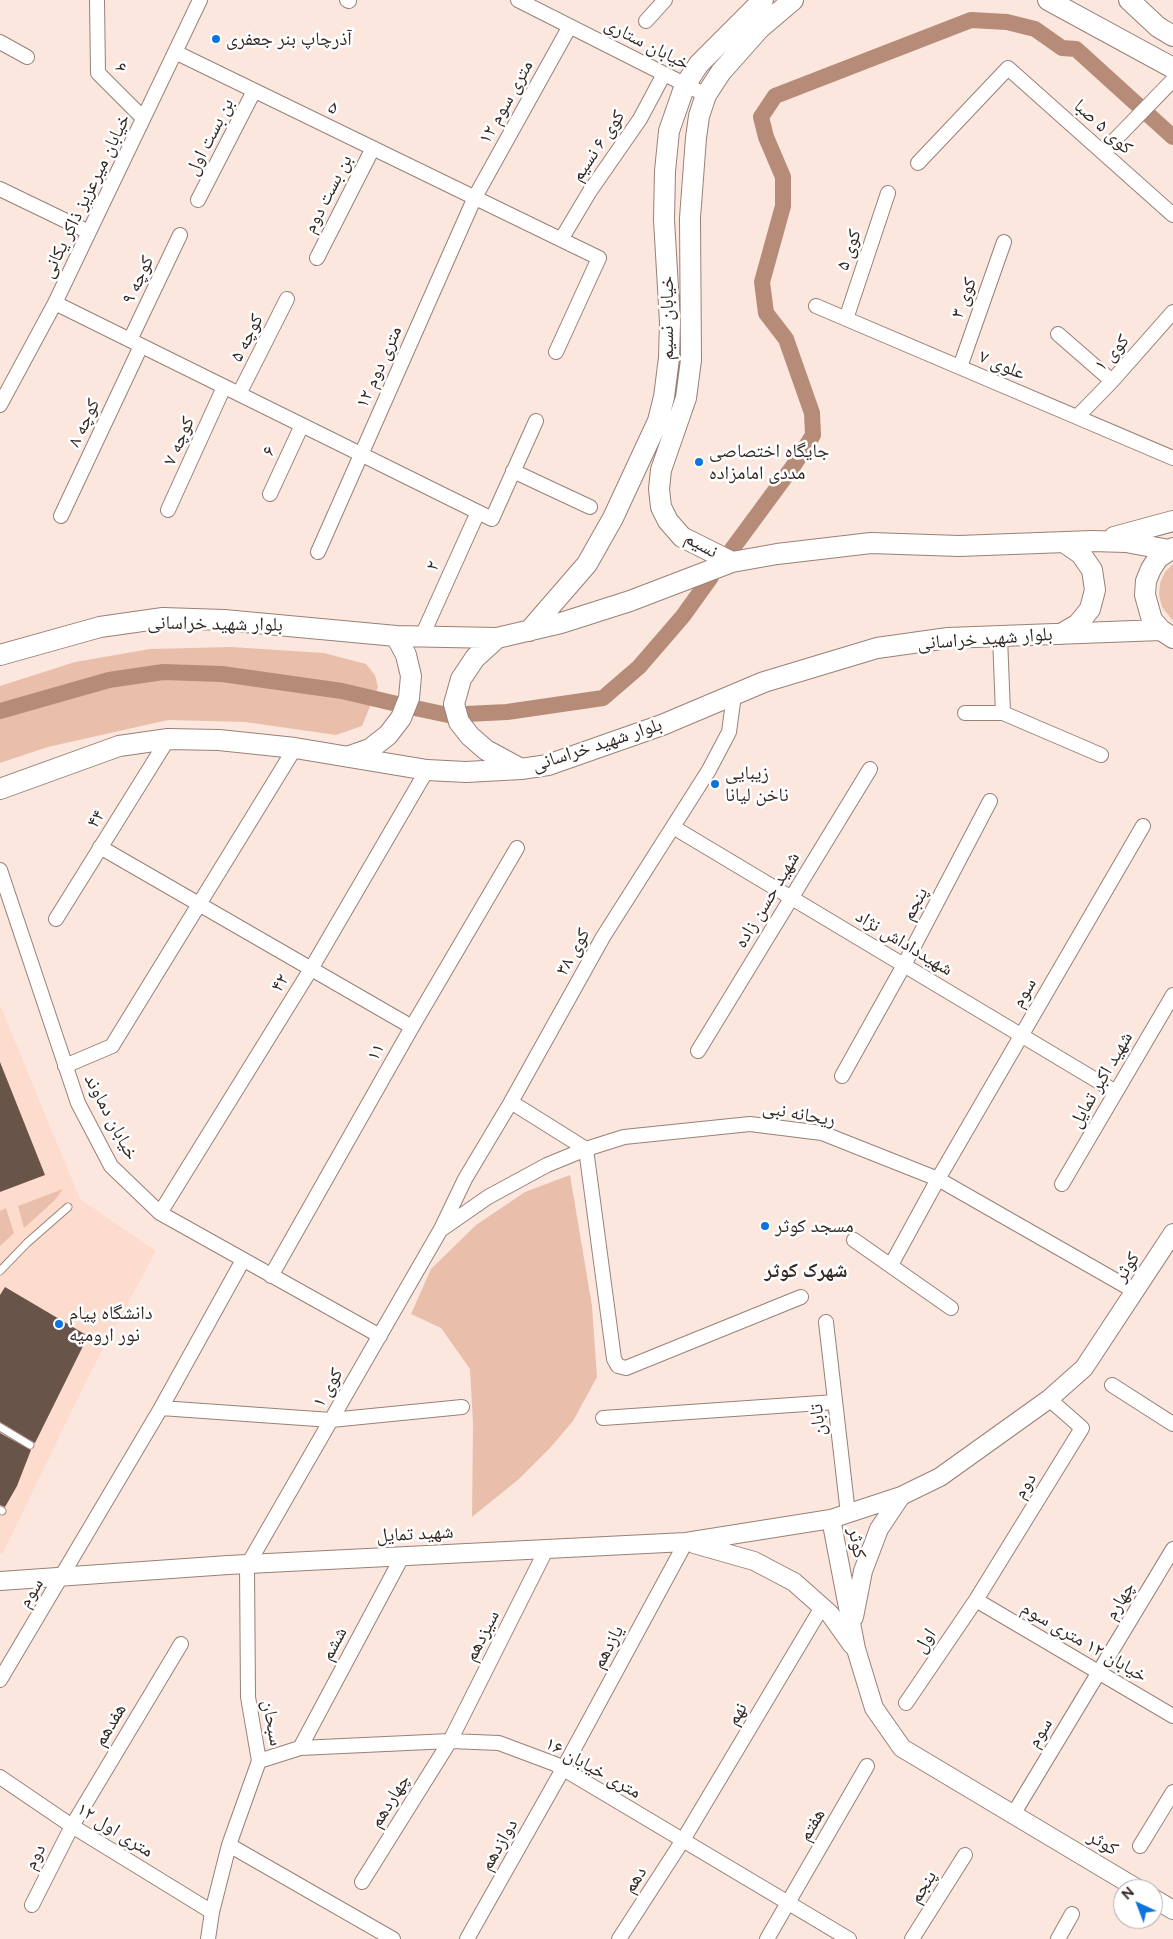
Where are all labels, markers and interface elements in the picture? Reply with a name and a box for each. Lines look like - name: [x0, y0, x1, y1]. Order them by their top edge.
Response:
- street label: خیابان ستاری: [600, 13, 694, 75]
- place label: آذرچاپ بنر جعفری: [226, 28, 352, 50]
- marker: آذرچاپ بنر جعفری: [210, 33, 222, 45]
- street label: ۱۲ متری سوم: [474, 56, 538, 148]
- street label: ۶: [110, 57, 132, 79]
- street label: بن بست اول: [181, 94, 239, 180]
- street label: کوی ۵ صبا: [1069, 95, 1137, 159]
- street label: ۵: [324, 96, 342, 120]
- street label: کوی ۶ نسیم: [566, 106, 630, 186]
- street label: خیابان میرعزیز ذاکر یکانی: [36, 110, 136, 282]
- street label: بن بست دوم: [299, 151, 357, 237]
- street label: کوی ۵: [831, 227, 867, 273]
- street label: کوچه ۹: [117, 252, 159, 308]
- street label: کوی ۳: [946, 274, 982, 322]
- street label: خیابان نسیم: [656, 276, 678, 360]
- street label: کوچه ۵: [225, 310, 269, 366]
- street label: ۱۲ متری دوم: [351, 322, 407, 412]
- street label: کوی ۱: [1090, 330, 1134, 376]
- street label: علوی ۷: [975, 345, 1029, 385]
- street label: کوچه ۸: [63, 395, 105, 451]
- street label: کوچه ۷: [158, 413, 200, 469]
- place label: جایگاه اختصاصی مددی امامزاده: [709, 440, 829, 484]
- street label: ۶: [257, 442, 281, 460]
- marker: جایگاه اختصاصی مددی امامزاده: [693, 456, 705, 468]
- street label: نسیم: [680, 527, 722, 563]
- street label: ۲: [421, 557, 445, 575]
- street label: بلوار شهید خراسانی: [147, 611, 283, 637]
- street label: بلوار شهید خراسانی: [917, 623, 1053, 655]
- street label: بلوار شهید خراسانی: [529, 713, 665, 777]
- place label: زیبایی ناخن لیانا: [725, 762, 789, 806]
- marker: زیبایی ناخن لیانا: [709, 778, 721, 790]
- street label: ۴۴: [82, 806, 110, 832]
- street label: شهید حسن زاده: [729, 848, 805, 952]
- street label: پنجم: [897, 883, 933, 925]
- street label: شهیدداداش نژاد: [851, 905, 957, 981]
- street label: کوی ۳۸: [551, 924, 595, 980]
- street label: ۴۲: [266, 970, 294, 996]
- street label: سوم: [1006, 974, 1042, 1012]
- street label: شهید اکبر تمایل: [1064, 1028, 1138, 1132]
- street label: ۱۱: [362, 1039, 390, 1065]
- street label: خیابان دماوند: [79, 1070, 143, 1164]
- street label: ریحانه نبی: [761, 1096, 837, 1132]
- place label: مسجد کوثر: [775, 1215, 854, 1237]
- marker: مسجد کوثر: [759, 1220, 771, 1232]
- street label: کوثر: [1109, 1248, 1145, 1286]
- district label: شهرک کوثر: [765, 1259, 847, 1283]
- place label: دانشگاه پیام نور ارومیه: [69, 1302, 153, 1346]
- marker: دانشگاه پیام نور ارومیه: [53, 1318, 65, 1330]
- street label: کوی ۱: [308, 1364, 348, 1412]
- street label: تابان: [805, 1403, 831, 1437]
- street label: دوم: [1008, 1469, 1042, 1503]
- street label: شهید تمایل: [376, 1521, 454, 1547]
- street label: کوثر: [843, 1526, 871, 1560]
- street label: سوم: [13, 1574, 49, 1612]
- street label: چهارم: [1100, 1578, 1140, 1624]
- street label: خیابان ۱۲ متری سوم: [1017, 1597, 1151, 1687]
- street label: سیزدهم: [459, 1607, 505, 1665]
- street label: یازدهم: [587, 1621, 629, 1673]
- street label: ششم: [316, 1623, 352, 1665]
- street label: اول: [909, 1624, 941, 1658]
- street label: سبحان: [257, 1698, 287, 1748]
- street label: نهم: [721, 1698, 753, 1730]
- street label: هفدهم: [88, 1700, 132, 1750]
- street label: سوم: [1022, 1714, 1058, 1752]
- street label: ۱۶ متری خیابان: [541, 1732, 645, 1804]
- street label: چهاردهم: [365, 1770, 415, 1832]
- street label: ۱۲ متری اول: [72, 1798, 158, 1862]
- street label: هفتم: [794, 1805, 830, 1845]
- street label: دوازدهم: [475, 1815, 523, 1875]
- street label: کوثر: [1084, 1825, 1122, 1861]
- street label: دوم: [19, 1840, 51, 1874]
- street label: دهم: [618, 1862, 652, 1898]
- street label: پنجم: [904, 1866, 942, 1908]
- north arrow: [1113, 1879, 1163, 1929]
- text: N: [1118, 1883, 1138, 1903]

